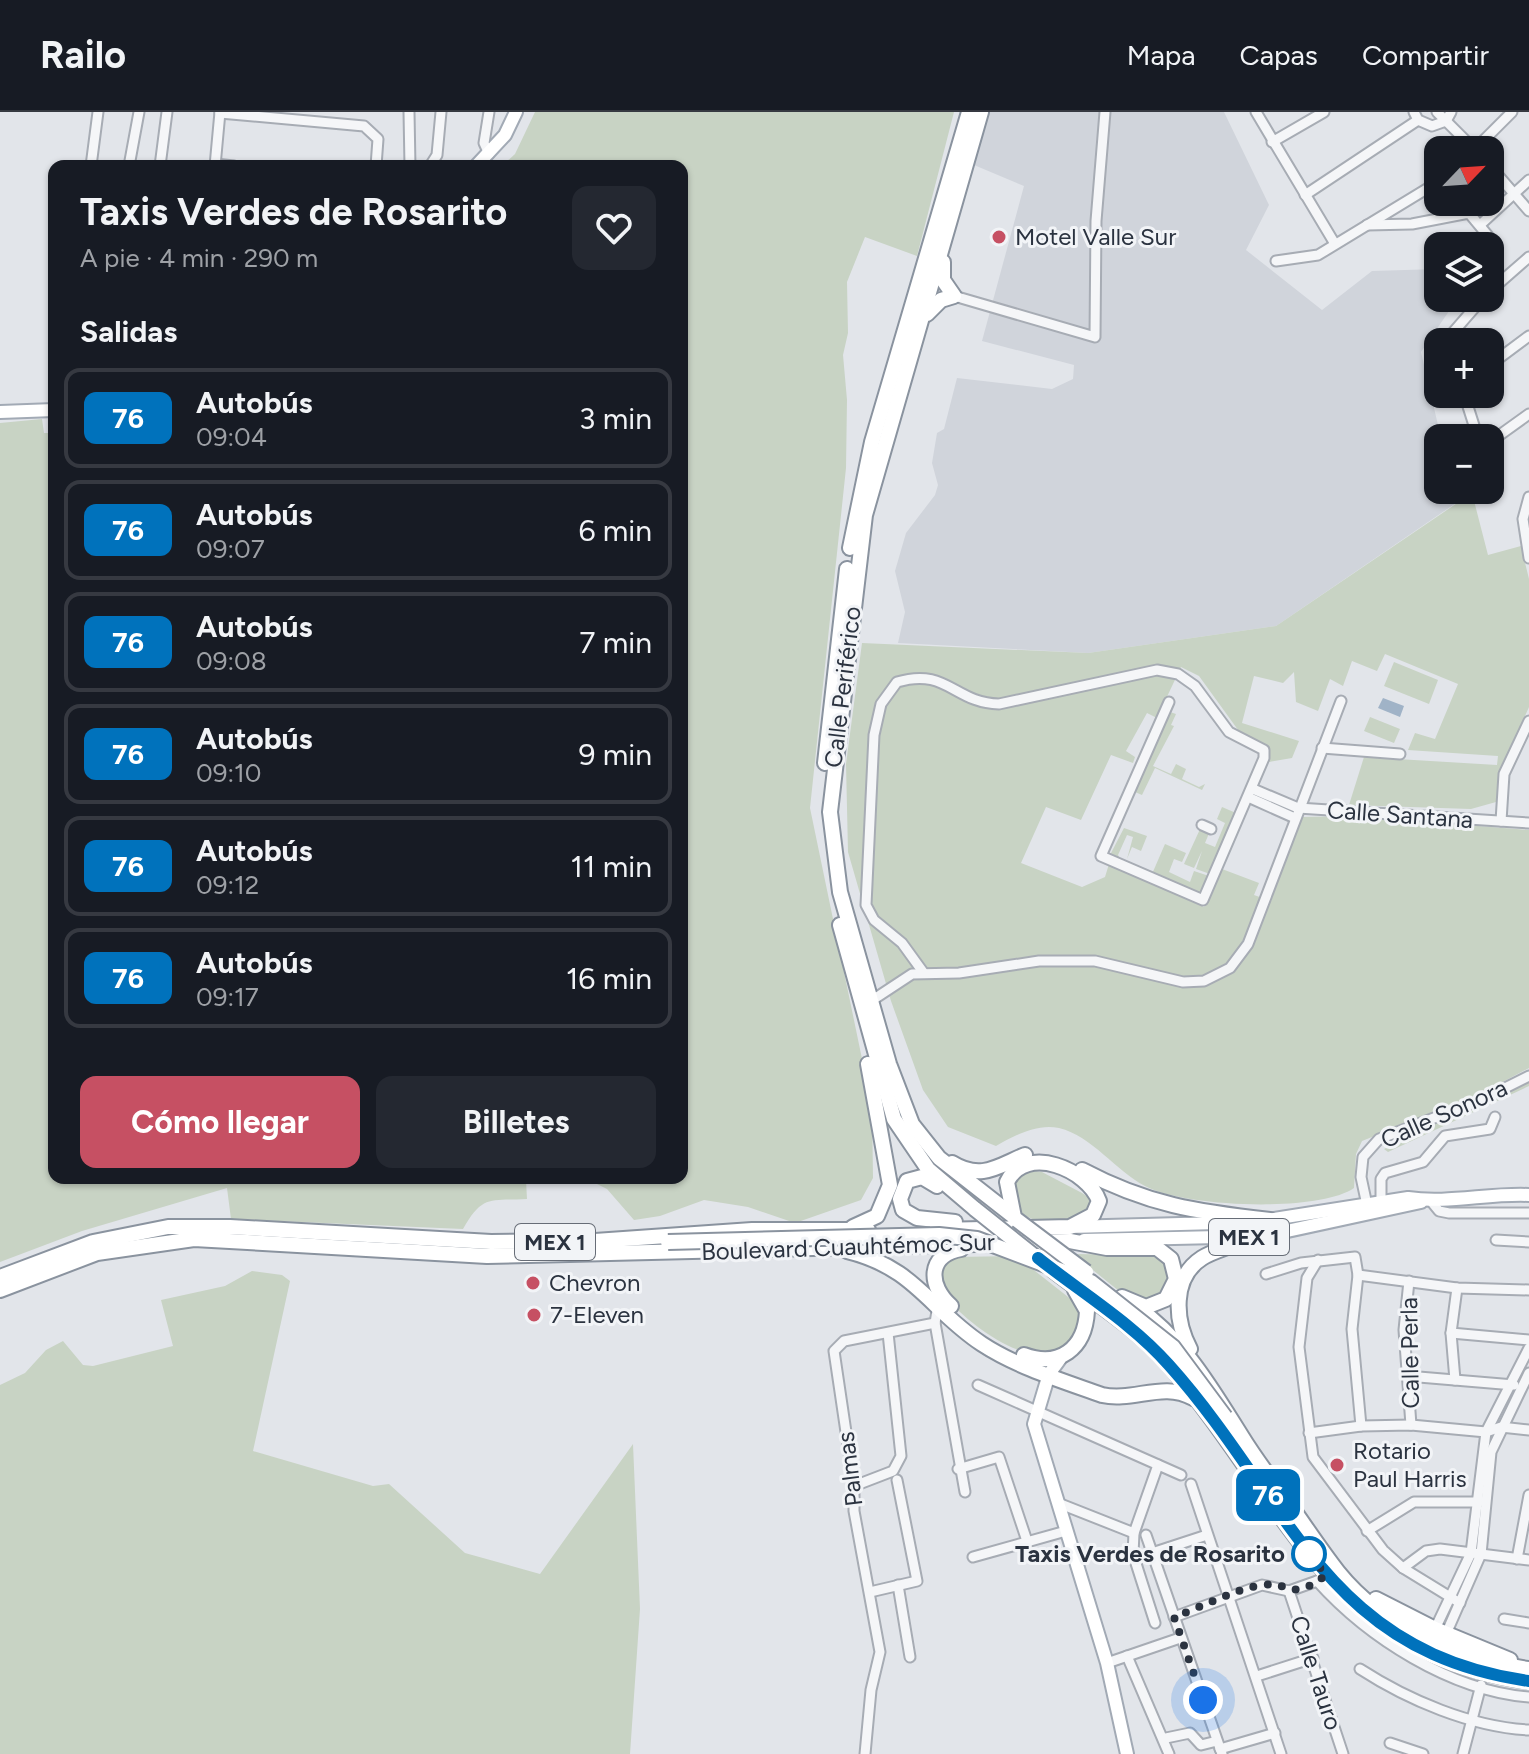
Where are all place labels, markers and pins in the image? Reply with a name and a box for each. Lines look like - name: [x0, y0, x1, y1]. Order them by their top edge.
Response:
- place label: Motel Valle Sur: [1015, 222, 1176, 251]
- marker: Motel Valle Sur: [990, 228, 1008, 246]
- place label: Chevron: [549, 1268, 640, 1297]
- marker: Chevron: [524, 1274, 542, 1292]
- place label: 7-Eleven: [550, 1300, 644, 1329]
- marker: 7-Eleven: [525, 1306, 543, 1324]
- place label: Rotario Paul Harris: [1353, 1436, 1467, 1493]
- marker: Rotario Paul Harris: [1328, 1456, 1346, 1474]
- marker: Taxis Verdes de Rosarito: [1292, 1537, 1326, 1571]
- place label: Taxis Verdes de Rosarito: [1015, 1539, 1285, 1568]

